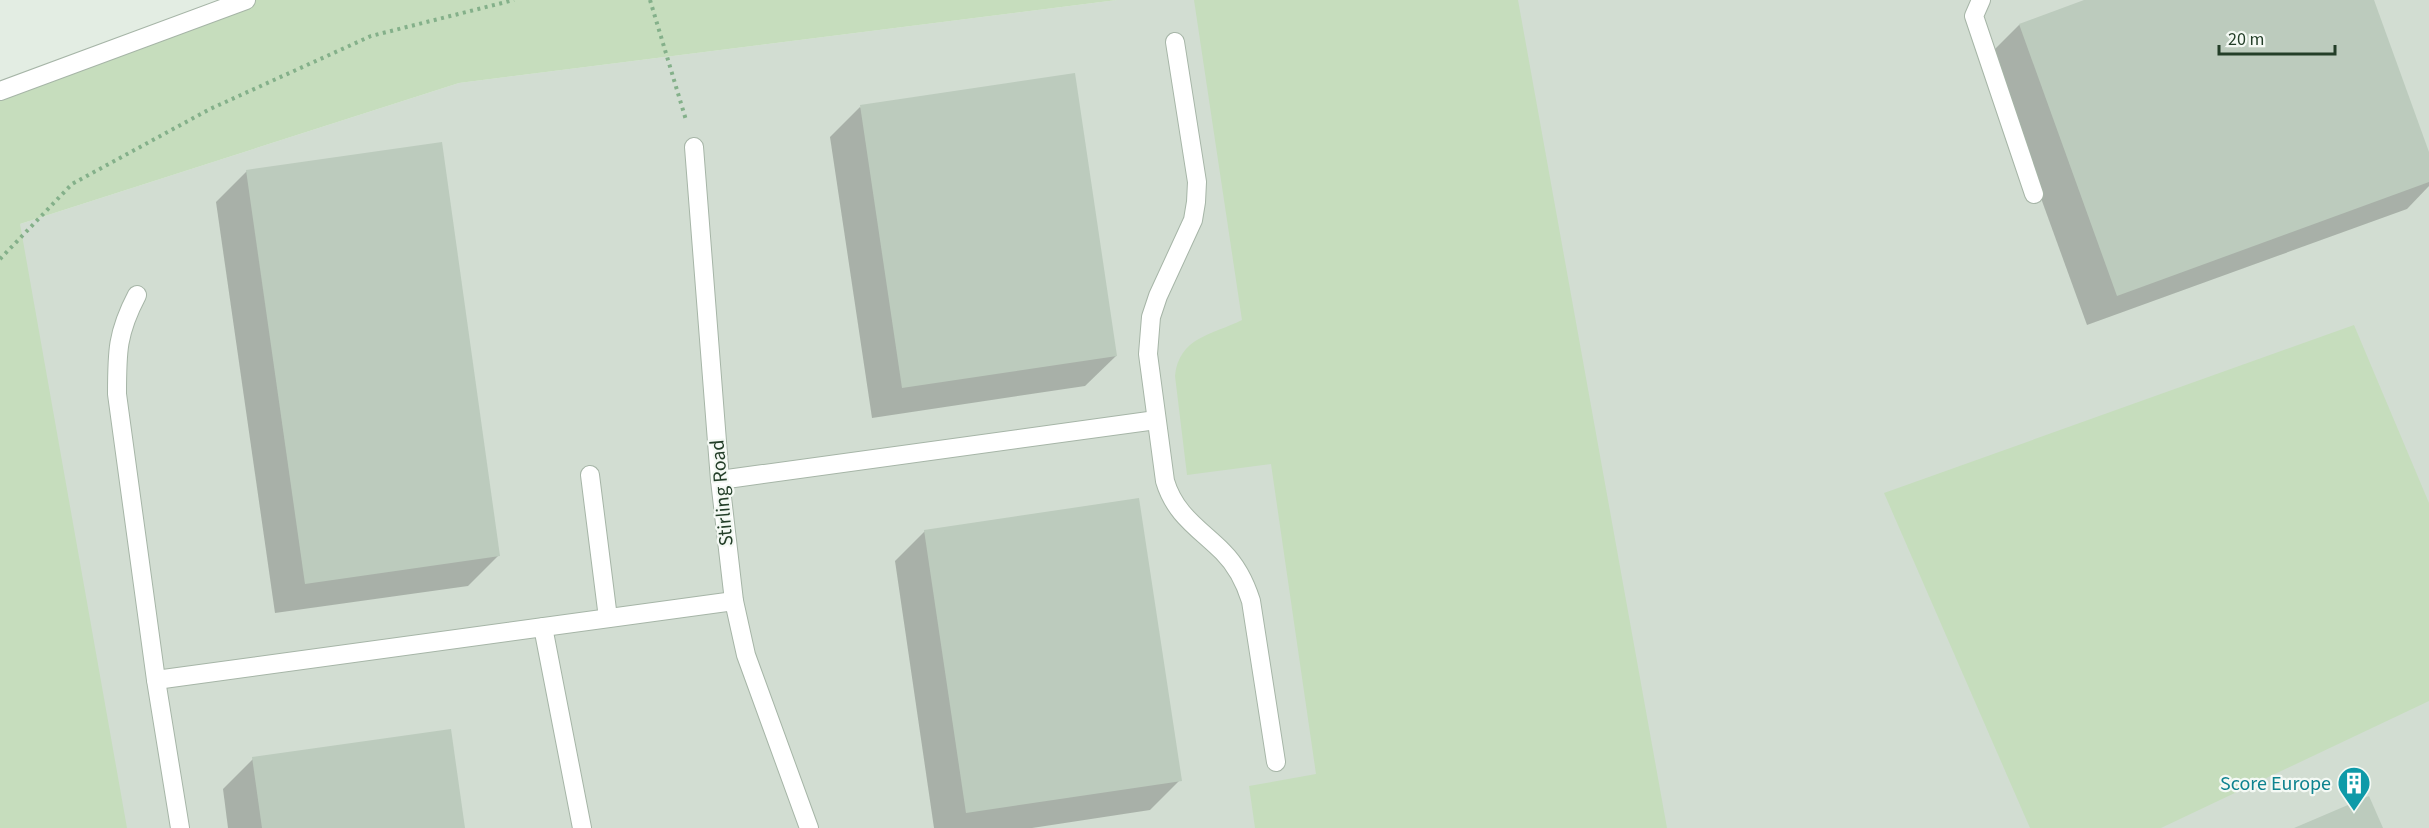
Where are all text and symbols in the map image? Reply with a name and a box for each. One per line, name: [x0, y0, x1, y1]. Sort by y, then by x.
scale bar: [2219, 18, 2334, 56]
text: 20 m: [2228, 27, 2264, 52]
street label: Stirling Road: [703, 438, 741, 547]
building icon: Score Europe: [2336, 765, 2372, 812]
place label: Score Europe: [2220, 770, 2331, 798]

